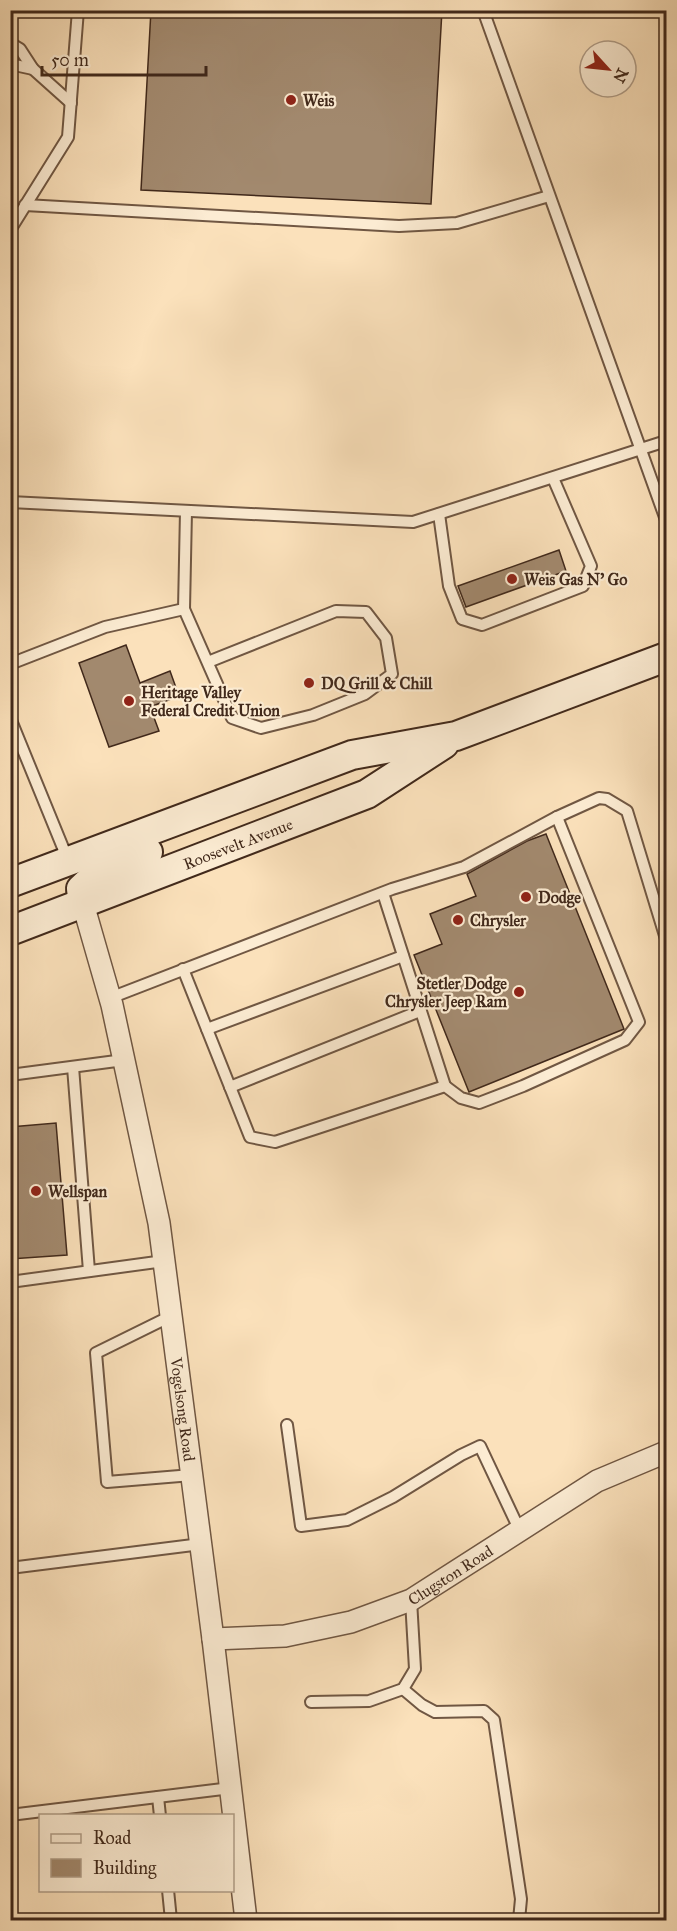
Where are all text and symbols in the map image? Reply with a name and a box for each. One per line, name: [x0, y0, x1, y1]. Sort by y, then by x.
scale bar: [42, 39, 206, 77]
north arrow: [578, 39, 638, 99]
text: 50 m: [51, 49, 89, 71]
text: N: [609, 65, 632, 86]
place label: Weis: [303, 91, 335, 110]
marker: Weis: [284, 93, 298, 107]
place label: Weis Gas N' Go: [524, 570, 628, 589]
marker: Weis Gas N' Go: [505, 572, 519, 586]
place label: DQ Grill & Chill: [321, 674, 433, 694]
marker: DQ Grill & Chill: [302, 676, 316, 690]
place label: Heritage Valley Federal Credit Union: [141, 683, 280, 720]
marker: Heritage Valley Federal Credit Union: [122, 694, 136, 708]
street label: Roosevelt Avenue: [180, 814, 295, 873]
place label: Dodge: [538, 888, 581, 908]
marker: Dodge: [519, 890, 533, 904]
place label: Chrysler: [470, 911, 527, 931]
marker: Chrysler: [451, 913, 465, 927]
place label: Stetler Dodge Chrysler Jeep Ram: [385, 974, 508, 1012]
marker: Stetler Dodge Chrysler Jeep Ram: [512, 985, 526, 999]
place label: Wellspan: [48, 1182, 107, 1202]
marker: Wellspan: [29, 1184, 43, 1198]
street label: Vogelsong Road: [167, 1355, 199, 1462]
street label: Clugston Road: [404, 1541, 496, 1609]
legend: [39, 1814, 234, 1892]
text: Road: [93, 1827, 131, 1849]
text: Building: [93, 1857, 157, 1880]

